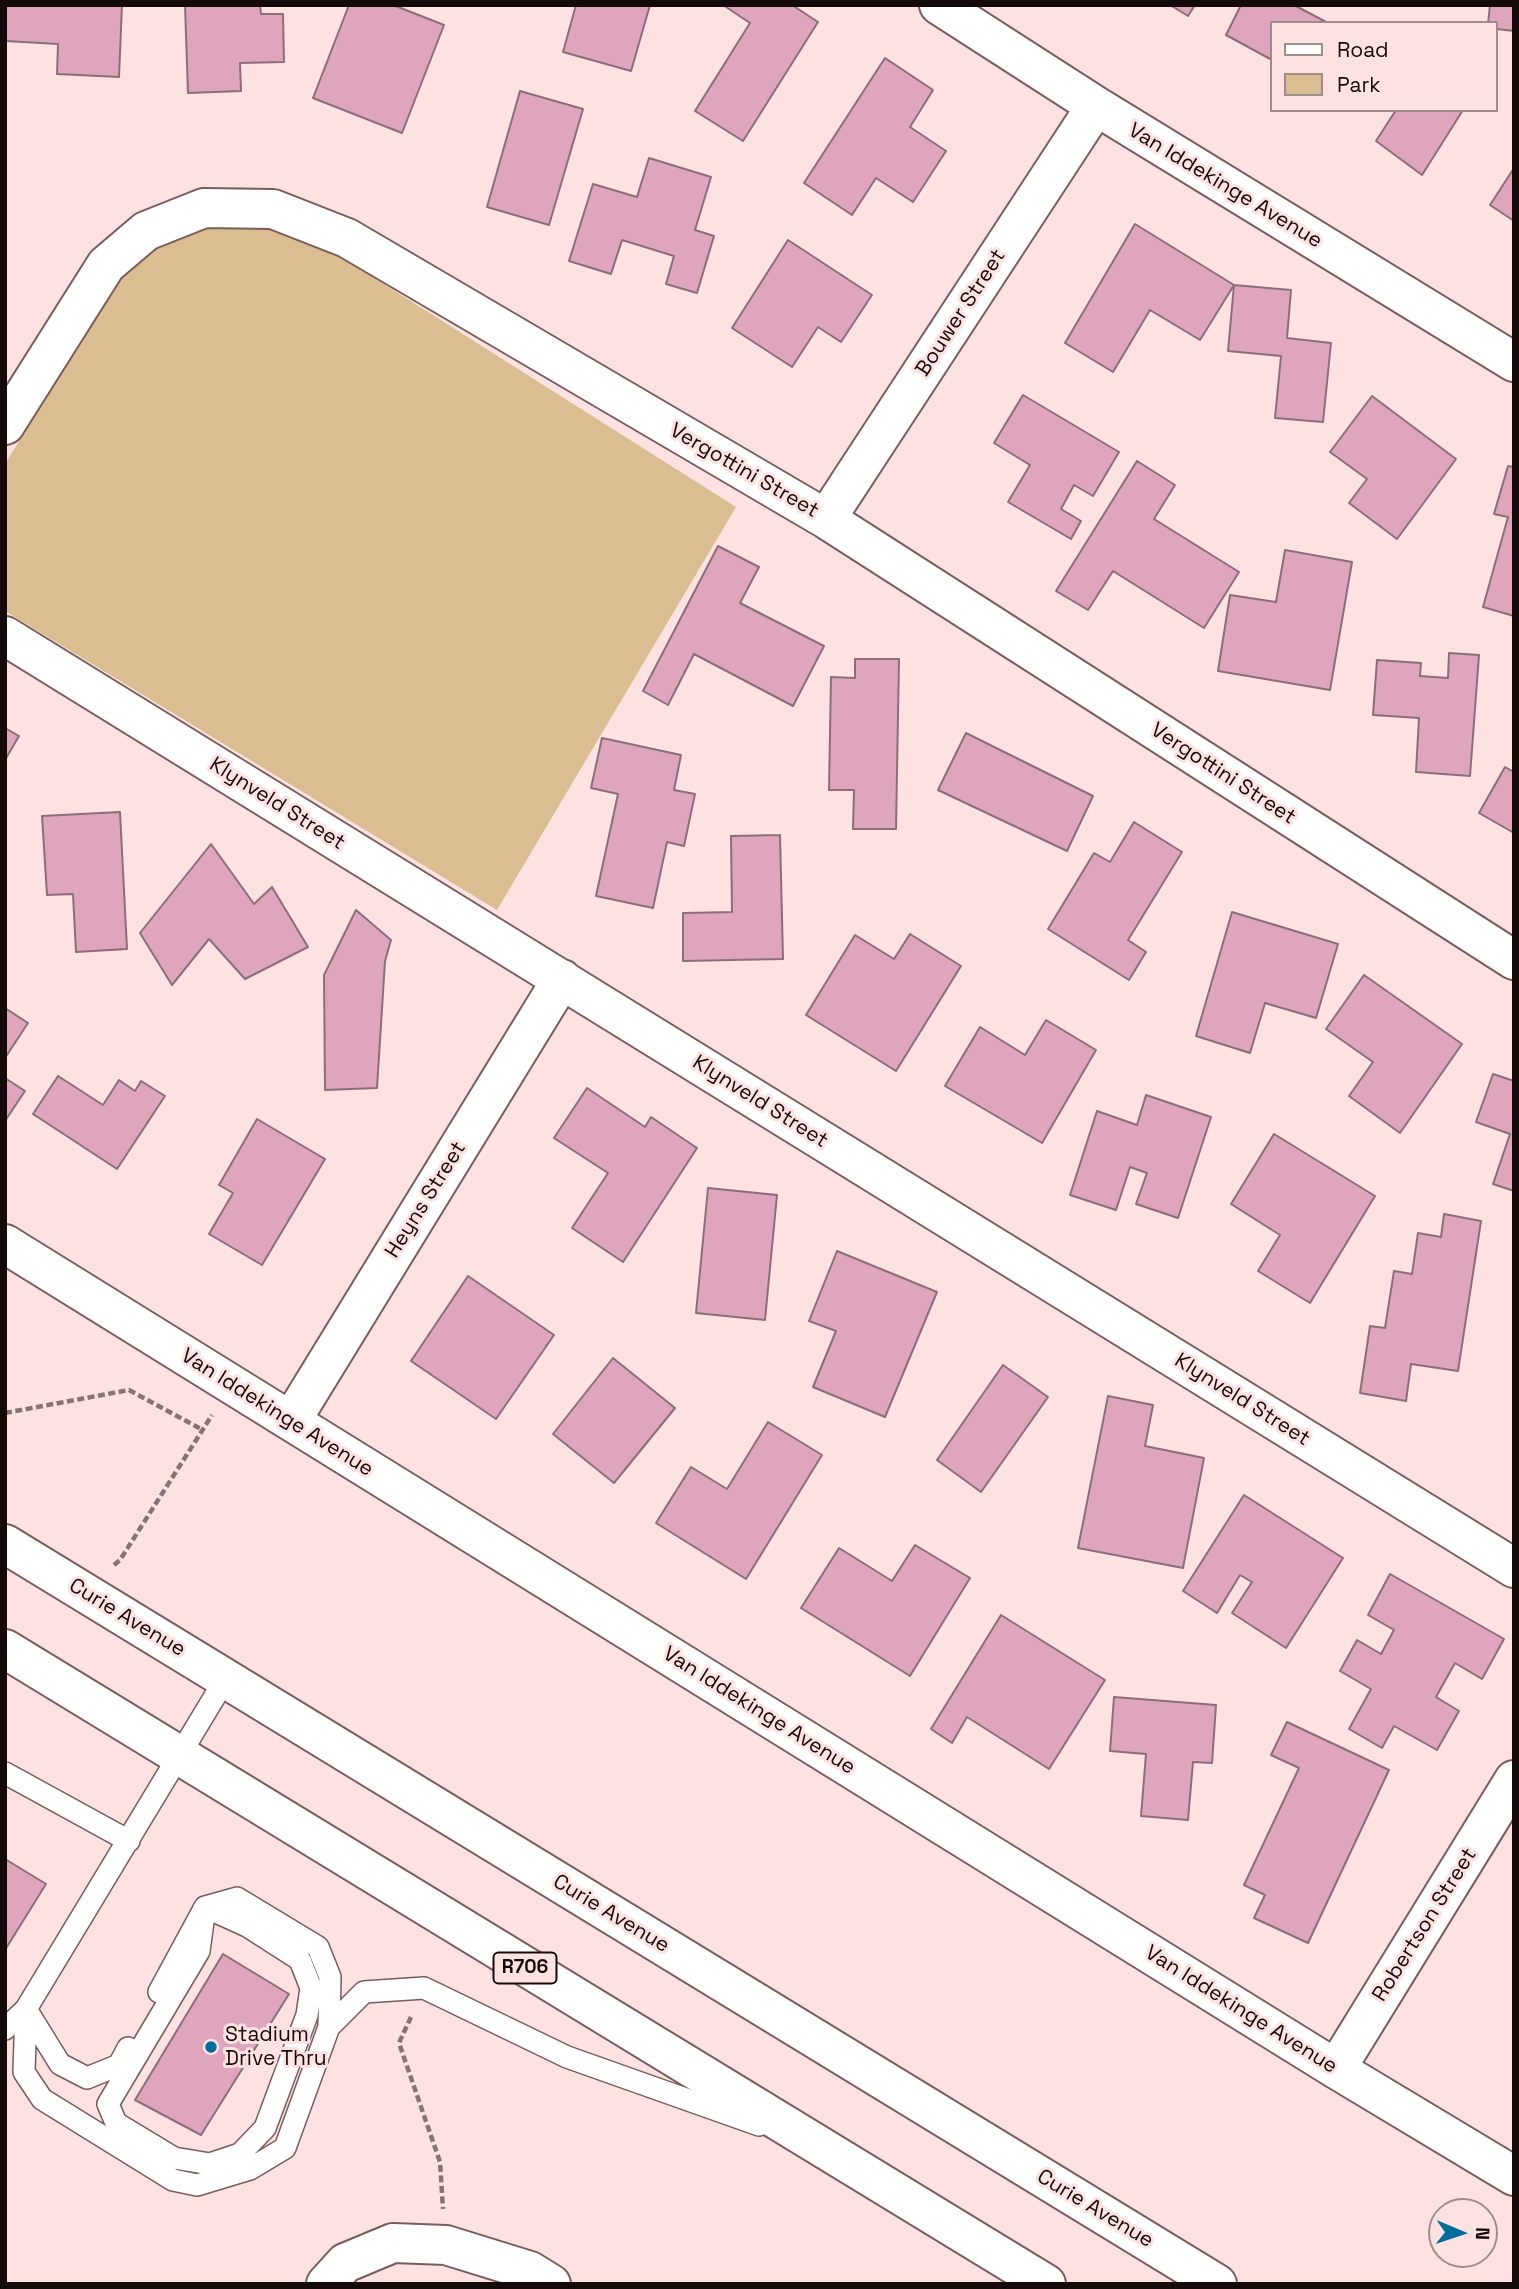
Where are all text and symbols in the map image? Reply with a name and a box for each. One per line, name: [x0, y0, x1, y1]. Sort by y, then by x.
legend: [1270, 21, 1498, 112]
text: Road: [1337, 36, 1389, 63]
text: Park: [1337, 71, 1381, 98]
street label: Van Iddekinge Avenue: [1123, 118, 1327, 254]
street label: Bouwer Street: [911, 245, 1011, 381]
street label: Vergottini Street: [665, 418, 823, 524]
street label: Vergottini Street: [1146, 718, 1300, 830]
street label: Klynveld Street: [205, 752, 349, 856]
street label: Klynveld Street: [688, 1050, 832, 1154]
street label: Heyns Street: [380, 1137, 472, 1263]
street label: Van Iddekinge Avenue: [176, 1343, 378, 1483]
street label: Klynveld Street: [1170, 1348, 1314, 1452]
street label: Curie Avenue: [64, 1573, 190, 1663]
street label: Van Iddekinge Avenue: [658, 1641, 860, 1781]
street label: Robertson Street: [1368, 1844, 1482, 2006]
street label: Curie Avenue: [548, 1869, 674, 1959]
street label: Van Iddekinge Avenue: [1140, 1940, 1342, 2080]
road number: R706: [494, 1952, 556, 1984]
place label: Stadium Drive Thru: [225, 2022, 327, 2072]
marker: Stadium Drive Thru: [203, 2039, 219, 2055]
street label: Curie Avenue: [1032, 2164, 1158, 2254]
north arrow: [1428, 2198, 1498, 2268]
text: N: [1470, 2227, 1495, 2240]

